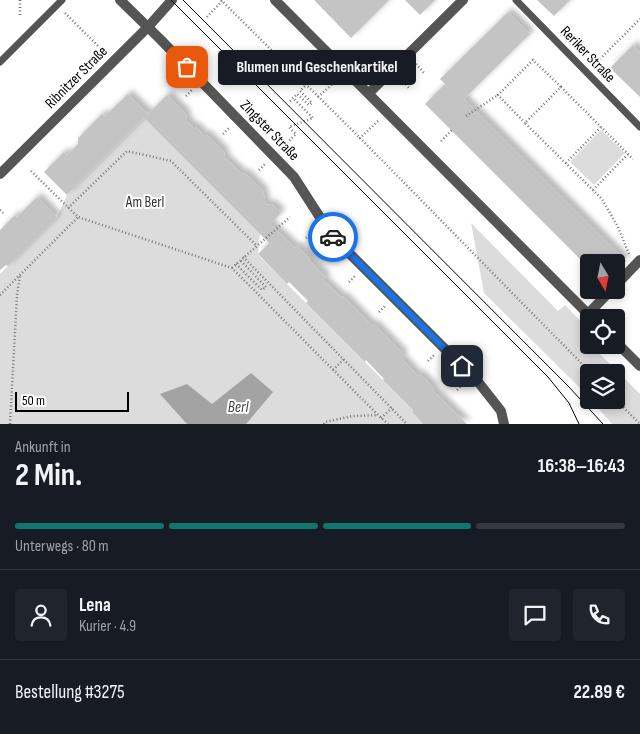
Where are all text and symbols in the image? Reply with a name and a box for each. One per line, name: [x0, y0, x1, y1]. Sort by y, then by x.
street label: Reriker Straße: [556, 22, 619, 87]
street label: Ribnitzer Straße: [41, 42, 112, 113]
pin: [166, 46, 208, 88]
callout: Blumen und Geschenkartikel: [217, 50, 414, 84]
icon: bag: [173, 53, 201, 81]
text: Blumen und Geschenkartikel: [236, 58, 398, 77]
street label: Zingster Straße: [236, 96, 303, 165]
park label: Am Berl: [125, 193, 164, 212]
courier: [308, 212, 358, 262]
icon: car: [319, 223, 347, 251]
north arrow: [580, 254, 625, 299]
map controls: [580, 254, 625, 409]
button: locate: [580, 309, 625, 354]
pin: [441, 345, 483, 387]
icon: home: [448, 352, 476, 380]
button: layers: [580, 364, 625, 409]
scale bar: [15, 389, 129, 412]
text: 50 m: [22, 392, 45, 409]
water label: Berl: [228, 398, 249, 417]
text: Ankunft in: [15, 438, 71, 457]
text: 16:38–16:43: [538, 455, 625, 478]
text: 2 Min.: [15, 456, 82, 495]
text: Unterwegs · 80 m: [15, 537, 109, 556]
button: person: [15, 589, 67, 641]
button: chat: [509, 589, 561, 641]
button: phone: [573, 589, 625, 641]
text: Lena: [79, 594, 111, 617]
text: Kurier · 4.9: [79, 617, 136, 636]
text: Bestellung #3275: [15, 681, 125, 704]
text: 22.89 €: [573, 681, 625, 704]

